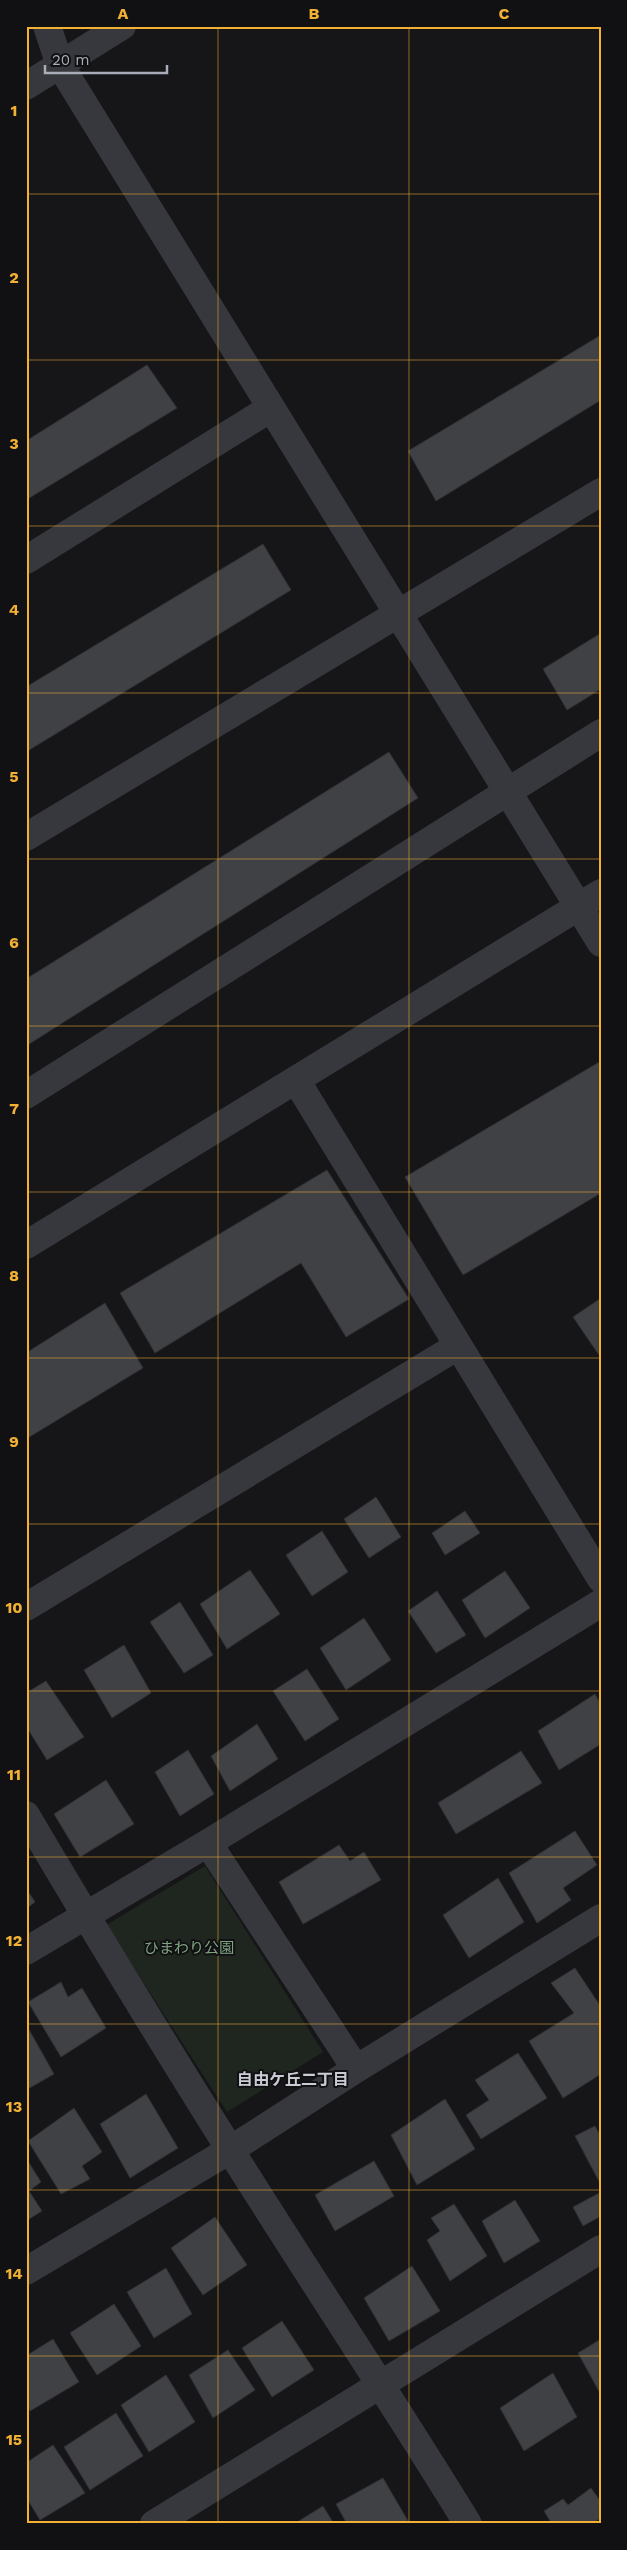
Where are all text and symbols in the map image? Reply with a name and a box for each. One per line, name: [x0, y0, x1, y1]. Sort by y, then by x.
text: A: [118, 4, 129, 23]
text: B: [309, 4, 320, 23]
text: C: [499, 4, 510, 23]
scale bar: [45, 42, 168, 74]
text: 20 m: [52, 51, 90, 69]
text: 1: [11, 101, 17, 120]
text: 2: [9, 268, 19, 287]
text: 3: [9, 434, 19, 453]
text: 4: [9, 600, 19, 619]
text: 5: [9, 767, 19, 786]
text: 6: [9, 933, 19, 952]
text: 7: [9, 1099, 19, 1118]
text: 8: [9, 1266, 19, 1285]
text: 9: [9, 1432, 19, 1451]
text: 10: [5, 1598, 23, 1617]
text: 11: [7, 1765, 21, 1784]
text: 12: [6, 1931, 22, 1950]
park label: ひまわり公園: [144, 1939, 234, 1957]
district label: 自由ケ丘二丁目: [237, 2070, 349, 2089]
text: 13: [6, 2097, 22, 2116]
text: 14: [5, 2264, 23, 2283]
text: 15: [6, 2430, 22, 2449]

